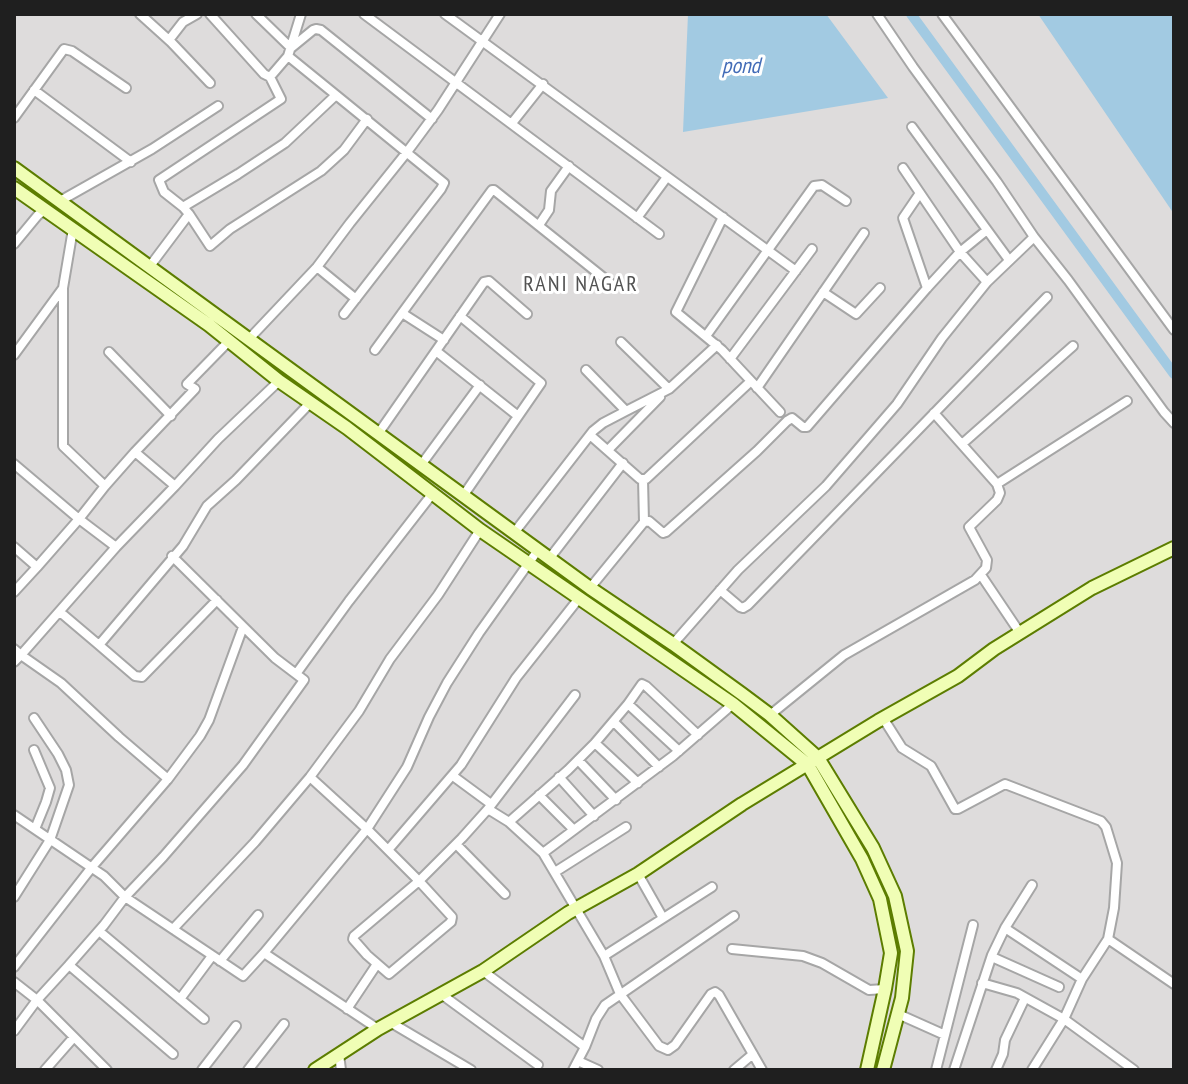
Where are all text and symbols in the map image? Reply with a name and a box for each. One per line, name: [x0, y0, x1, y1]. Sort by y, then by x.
water label: pond: [722, 54, 760, 80]
district label: RANI NAGAR: [523, 272, 639, 298]

